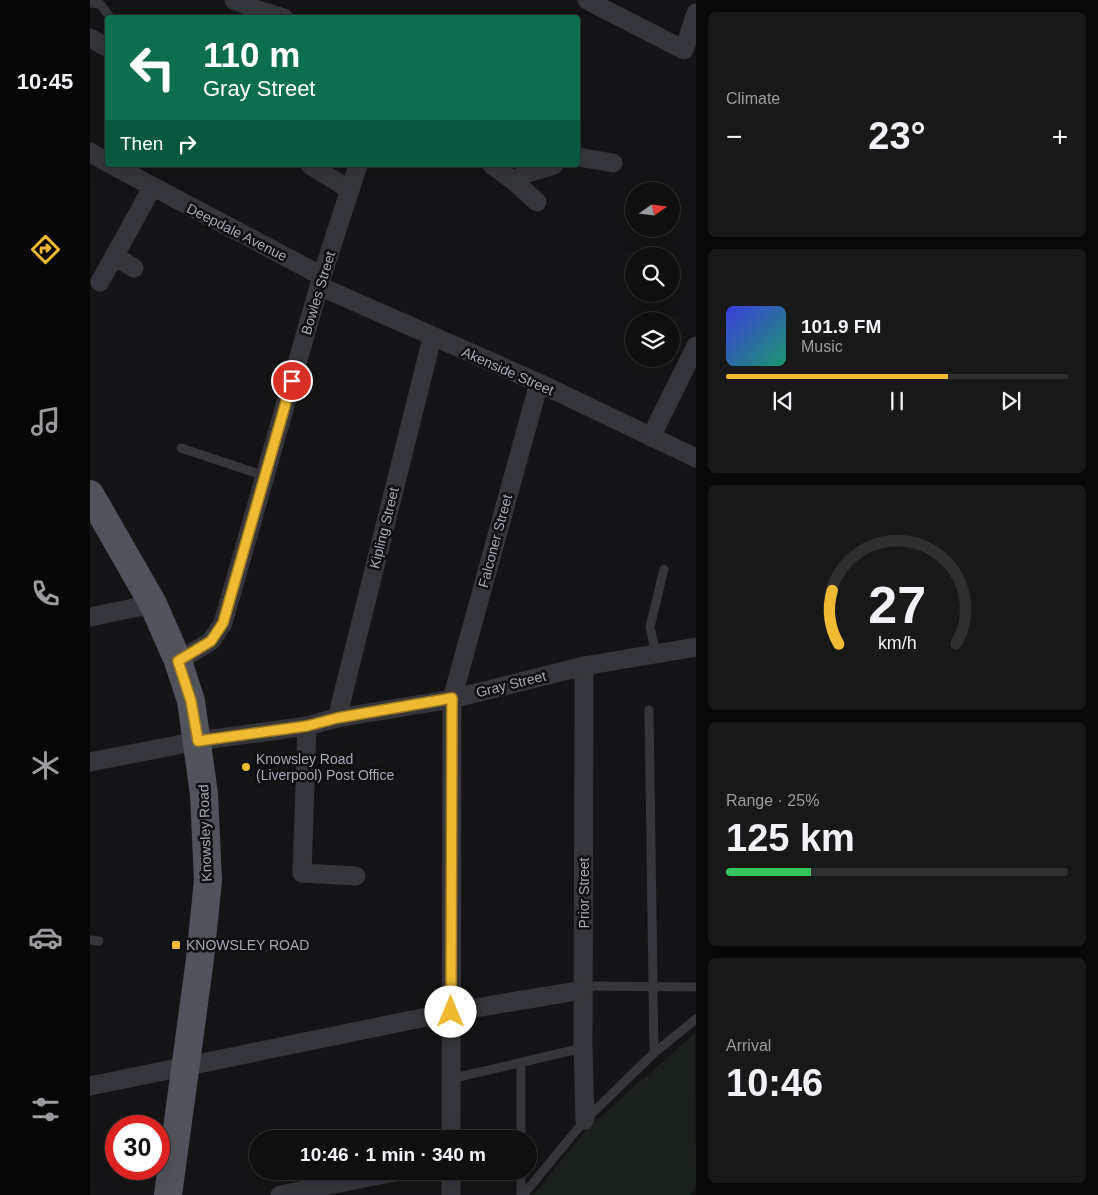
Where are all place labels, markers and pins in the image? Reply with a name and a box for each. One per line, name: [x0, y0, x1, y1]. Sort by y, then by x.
pin: [271, 360, 313, 402]
place label: Knowsley Road (Liverpool) Post Office: [256, 751, 394, 783]
marker: Knowsley Road (Liverpool) Post Office: [240, 761, 252, 773]
place label: KNOWSLEY ROAD: [186, 937, 309, 953]
marker: KNOWSLEY ROAD: [170, 939, 182, 951]

